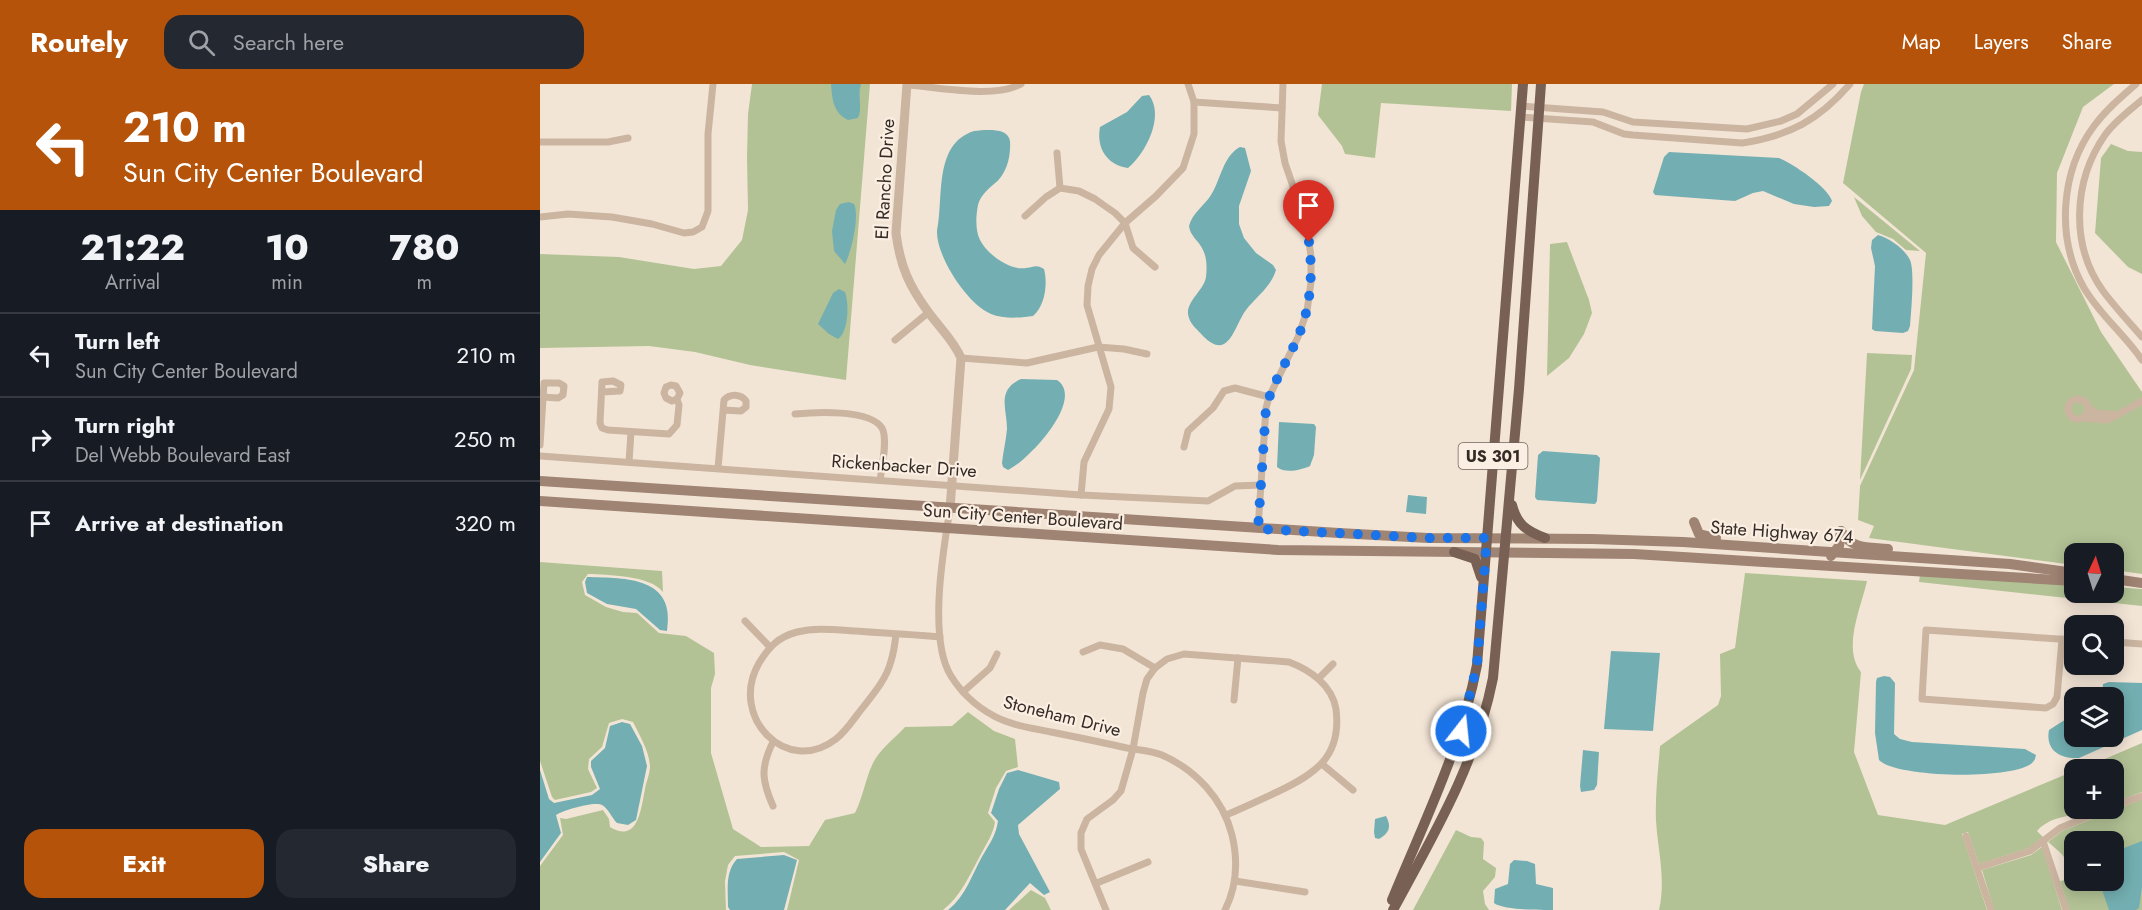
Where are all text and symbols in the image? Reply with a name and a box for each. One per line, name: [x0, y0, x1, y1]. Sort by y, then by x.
search box: [164, 15, 584, 69]
text: Routely: [30, 22, 128, 63]
icon: search: [185, 26, 218, 59]
text: Search here: [233, 26, 344, 58]
text: Map: [1902, 27, 1941, 57]
text: Layers: [1974, 27, 2029, 57]
text: Share: [2062, 27, 2112, 57]
text: 210 m: [123, 97, 247, 158]
icon: left: [24, 108, 102, 186]
street label: El Rancho Drive: [869, 118, 901, 240]
text: Sun City Center Boulevard: [123, 153, 424, 192]
pin: [1283, 180, 1334, 242]
icon: arrive: [1292, 189, 1325, 222]
text: 21:22: [80, 221, 185, 273]
text: 10: [265, 221, 309, 273]
text: 780: [389, 221, 460, 273]
text: Arrival: [105, 268, 160, 297]
text: min: [271, 268, 303, 297]
text: m: [417, 268, 432, 297]
text: Turn left: [75, 325, 160, 357]
icon: left: [24, 339, 57, 372]
text: 210 m: [457, 339, 516, 371]
text: Sun City Center Boulevard: [75, 357, 298, 386]
text: Turn right: [75, 409, 175, 441]
icon: right: [24, 423, 57, 456]
text: 250 m: [454, 423, 516, 455]
text: Del Webb Boulevard East: [75, 441, 290, 470]
road number: US 301: [1458, 443, 1528, 469]
street label: Rickenbacker Drive: [830, 448, 978, 484]
street label: Sun City Center Boulevard: [922, 497, 1124, 537]
icon: arrive: [24, 507, 57, 540]
text: Arrive at destination: [75, 507, 284, 539]
text: 320 m: [455, 507, 516, 539]
street label: State Highway 674: [1710, 514, 1854, 550]
north arrow: [2064, 543, 2124, 603]
map controls: [2064, 543, 2124, 891]
button: search: [2064, 615, 2124, 675]
button: layers: [2064, 687, 2124, 747]
street label: Stoneham Drive: [1000, 689, 1124, 743]
position arrow: [1429, 699, 1493, 763]
button: +: [2064, 759, 2124, 819]
button: Exit: [24, 829, 264, 898]
button: Share: [276, 829, 516, 898]
button: −: [2064, 831, 2124, 891]

